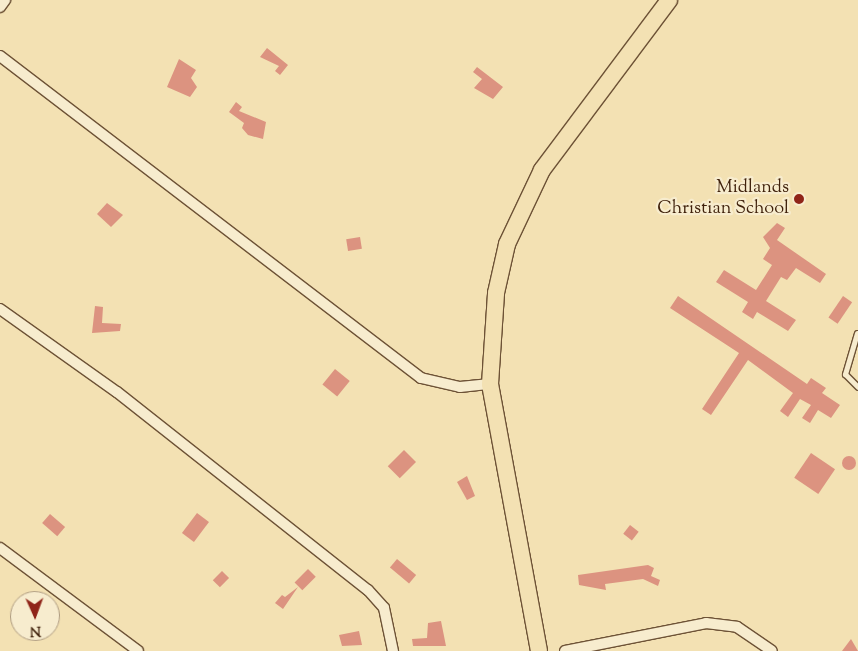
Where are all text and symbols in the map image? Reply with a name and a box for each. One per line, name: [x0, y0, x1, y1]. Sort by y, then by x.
place label: Midlands Christian School: [657, 178, 789, 220]
marker: Midlands Christian School: [793, 193, 805, 205]
north arrow: [10, 591, 60, 641]
text: N: [30, 620, 41, 640]

